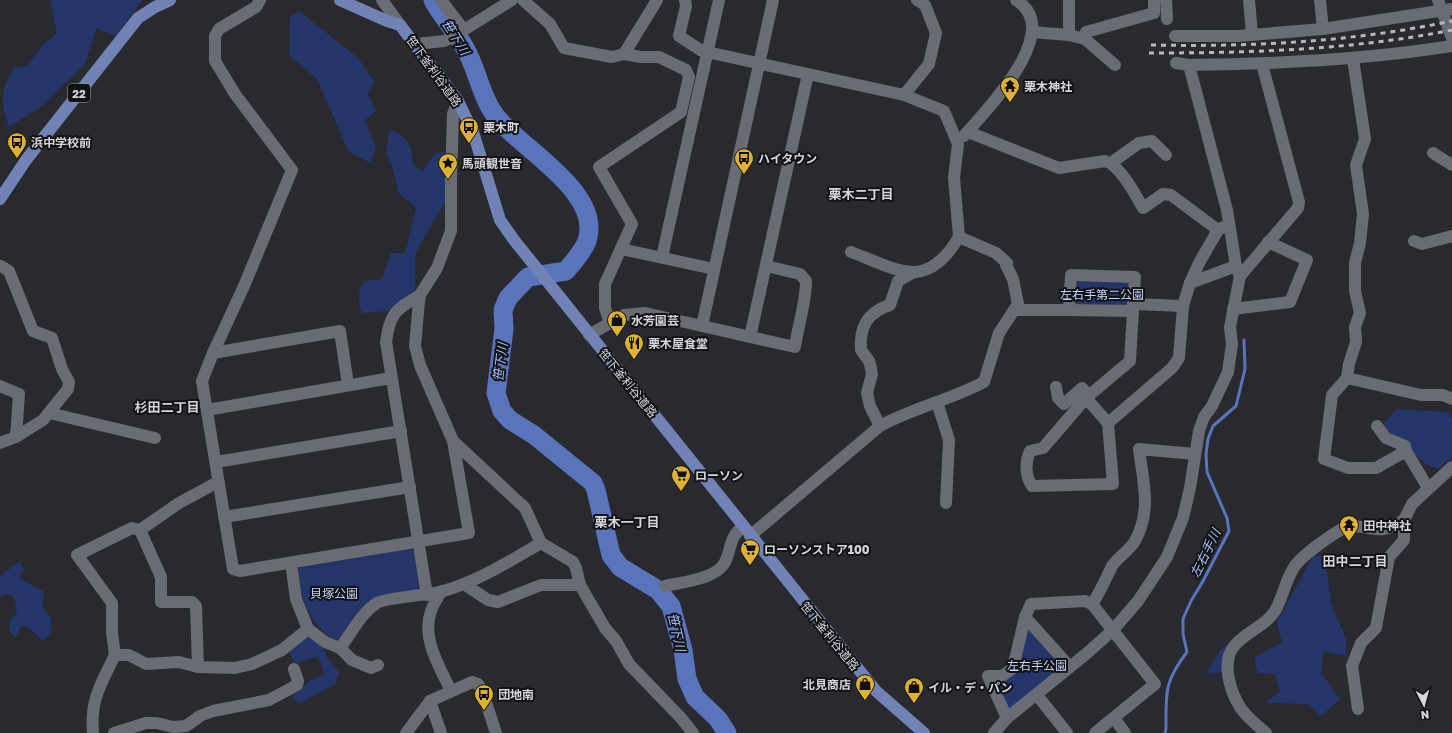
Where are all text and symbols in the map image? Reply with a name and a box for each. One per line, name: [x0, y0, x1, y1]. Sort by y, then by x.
water label: 笹下川: [439, 16, 474, 59]
street label: 笹下釜利谷道路: [403, 33, 465, 109]
temple icon: 栗木神社: [999, 75, 1021, 103]
place label: 栗木神社: [1024, 79, 1072, 94]
road number: 22: [68, 84, 90, 102]
bus stop icon: 栗木町: [458, 116, 480, 144]
place label: 栗木町: [483, 120, 519, 135]
bus stop icon: 浜中学校前: [6, 131, 28, 159]
place label: 浜中学校前: [31, 135, 91, 150]
bus stop icon: ハイタウン: [733, 147, 755, 175]
place label: ハイタウン: [758, 151, 817, 166]
place icon: 馬頭観世音: [437, 152, 459, 180]
place label: 馬頭観世音: [462, 156, 522, 171]
district label: 栗木二丁目: [828, 186, 894, 202]
park label: 左右手第二公園: [1060, 287, 1144, 302]
shop icon: 水芳園芸: [606, 309, 628, 337]
place label: 水芳園芸: [631, 313, 679, 328]
restaurant icon: 栗木屋食堂: [623, 332, 645, 360]
place label: 栗木屋食堂: [648, 336, 708, 351]
water label: 笹下川: [490, 340, 511, 382]
street label: 笹下釜利谷道路: [596, 346, 660, 420]
district label: 杉田二丁目: [134, 399, 200, 415]
supermarket icon: ローソン: [670, 464, 692, 492]
place label: ローソン: [695, 468, 743, 483]
district label: 栗木一丁目: [594, 514, 660, 530]
temple icon: 田中神社: [1338, 514, 1360, 542]
place label: 田中神社: [1363, 518, 1411, 533]
water label: 左右手川: [1186, 524, 1224, 580]
supermarket icon: ローソンストア100: [739, 538, 761, 566]
place label: ローソンストア100: [764, 542, 870, 557]
district label: 田中二丁目: [1322, 553, 1388, 569]
park label: 貝塚公園: [310, 586, 358, 601]
street label: 笹下釜利谷道路: [798, 599, 862, 673]
water label: 笹下川: [665, 611, 690, 655]
park label: 左右手公園: [1007, 658, 1067, 673]
shop icon: 北見商店: [854, 673, 876, 701]
shop icon: イル・デ・パン: [903, 676, 925, 704]
place label: 北見商店: [803, 677, 851, 692]
place label: イル・デ・パン: [928, 680, 1013, 695]
bus stop icon: 団地南: [473, 683, 495, 711]
north arrow: [1404, 685, 1444, 725]
place label: 団地南: [498, 687, 534, 702]
text: N: [1420, 709, 1430, 722]

